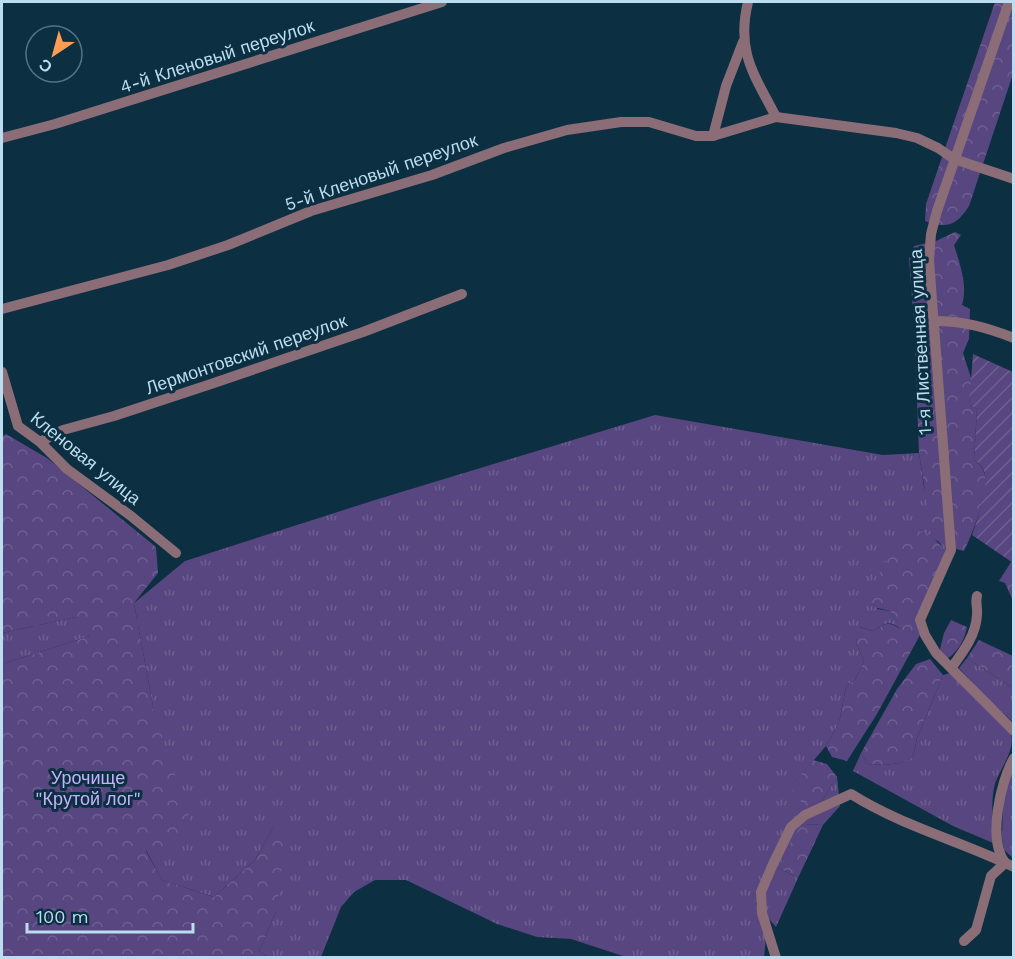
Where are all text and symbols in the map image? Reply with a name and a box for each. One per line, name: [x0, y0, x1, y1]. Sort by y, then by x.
street label: 4-й Кленовый переулок: [117, 15, 317, 97]
north arrow: [24, 24, 84, 84]
text: С: [35, 54, 56, 77]
street label: 5-й Кленовый переулок: [282, 129, 480, 215]
street label: 1-я Лиственная улица: [905, 248, 935, 435]
street label: Лермонтовский переулок: [143, 310, 350, 398]
street label: Кленовая улица: [27, 407, 146, 509]
park label: Урочище "Крутой лог": [35, 767, 141, 809]
scale bar: [27, 896, 194, 934]
text: 100 m: [36, 906, 89, 927]

